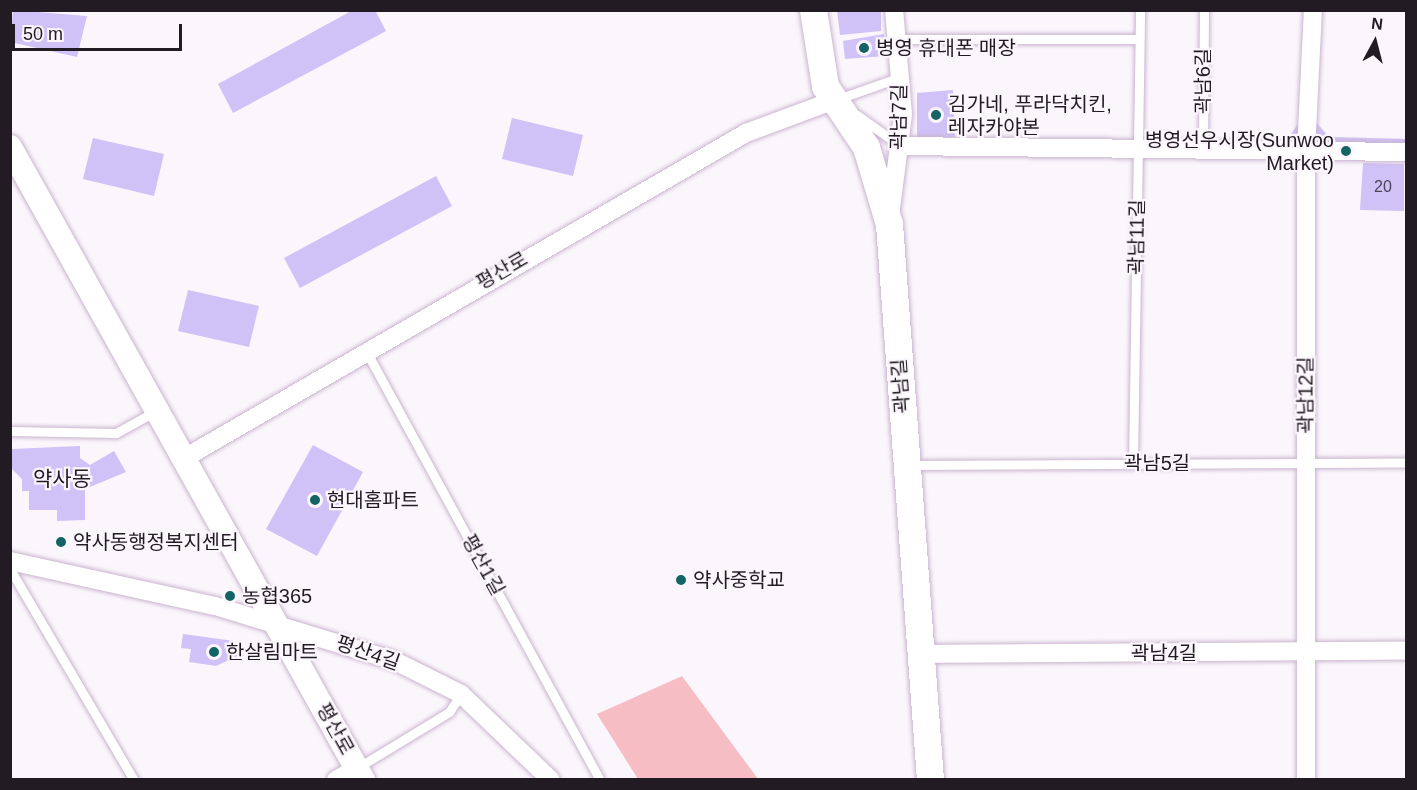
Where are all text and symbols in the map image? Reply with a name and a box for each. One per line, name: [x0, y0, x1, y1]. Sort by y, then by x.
scale bar: [15, 12, 184, 50]
north arrow: [1345, 12, 1405, 72]
text: N: [1370, 14, 1384, 33]
text: 50 m: [23, 24, 63, 44]
place label: 병영 휴대폰 매장: [876, 36, 1016, 60]
marker: 병영 휴대폰 매장: [857, 41, 871, 55]
street label: 곽남6길: [1191, 48, 1215, 114]
street label: 곽남7길: [886, 84, 912, 150]
place label: 김가네, 푸라닥치킨, 레자카야본: [948, 92, 1112, 139]
marker: 김가네, 푸라닥치킨, 레자카야본: [929, 108, 943, 122]
place label: 병영선우시장(Sunwoo Market): [1145, 128, 1334, 175]
marker: 병영선우시장(Sunwoo Market): [1339, 144, 1353, 158]
house number: 20: [1374, 177, 1392, 197]
street label: 곽남11길: [1124, 199, 1150, 275]
street label: 평산로: [472, 247, 532, 295]
street label: 곽남12길: [1294, 356, 1318, 434]
street label: 곽남길: [887, 358, 915, 414]
street label: 곽남5길: [1124, 451, 1190, 475]
district label: 약사동: [33, 466, 91, 492]
place label: 현대홈파트: [327, 488, 419, 512]
marker: 현대홈파트: [308, 493, 322, 507]
place label: 약사동행정복지센터: [73, 530, 239, 554]
street label: 평산1길: [456, 530, 510, 600]
marker: 약사동행정복지센터: [54, 535, 68, 549]
place label: 약사중학교: [693, 568, 785, 592]
marker: 약사중학교: [674, 573, 688, 587]
place label: 농협365: [242, 584, 312, 608]
marker: 농협365: [223, 589, 237, 603]
street label: 평산4길: [333, 631, 403, 675]
place label: 한살림마트: [226, 640, 318, 664]
street label: 곽남4길: [1131, 641, 1197, 665]
marker: 한살림마트: [207, 645, 221, 659]
street label: 평산로: [311, 699, 359, 759]

